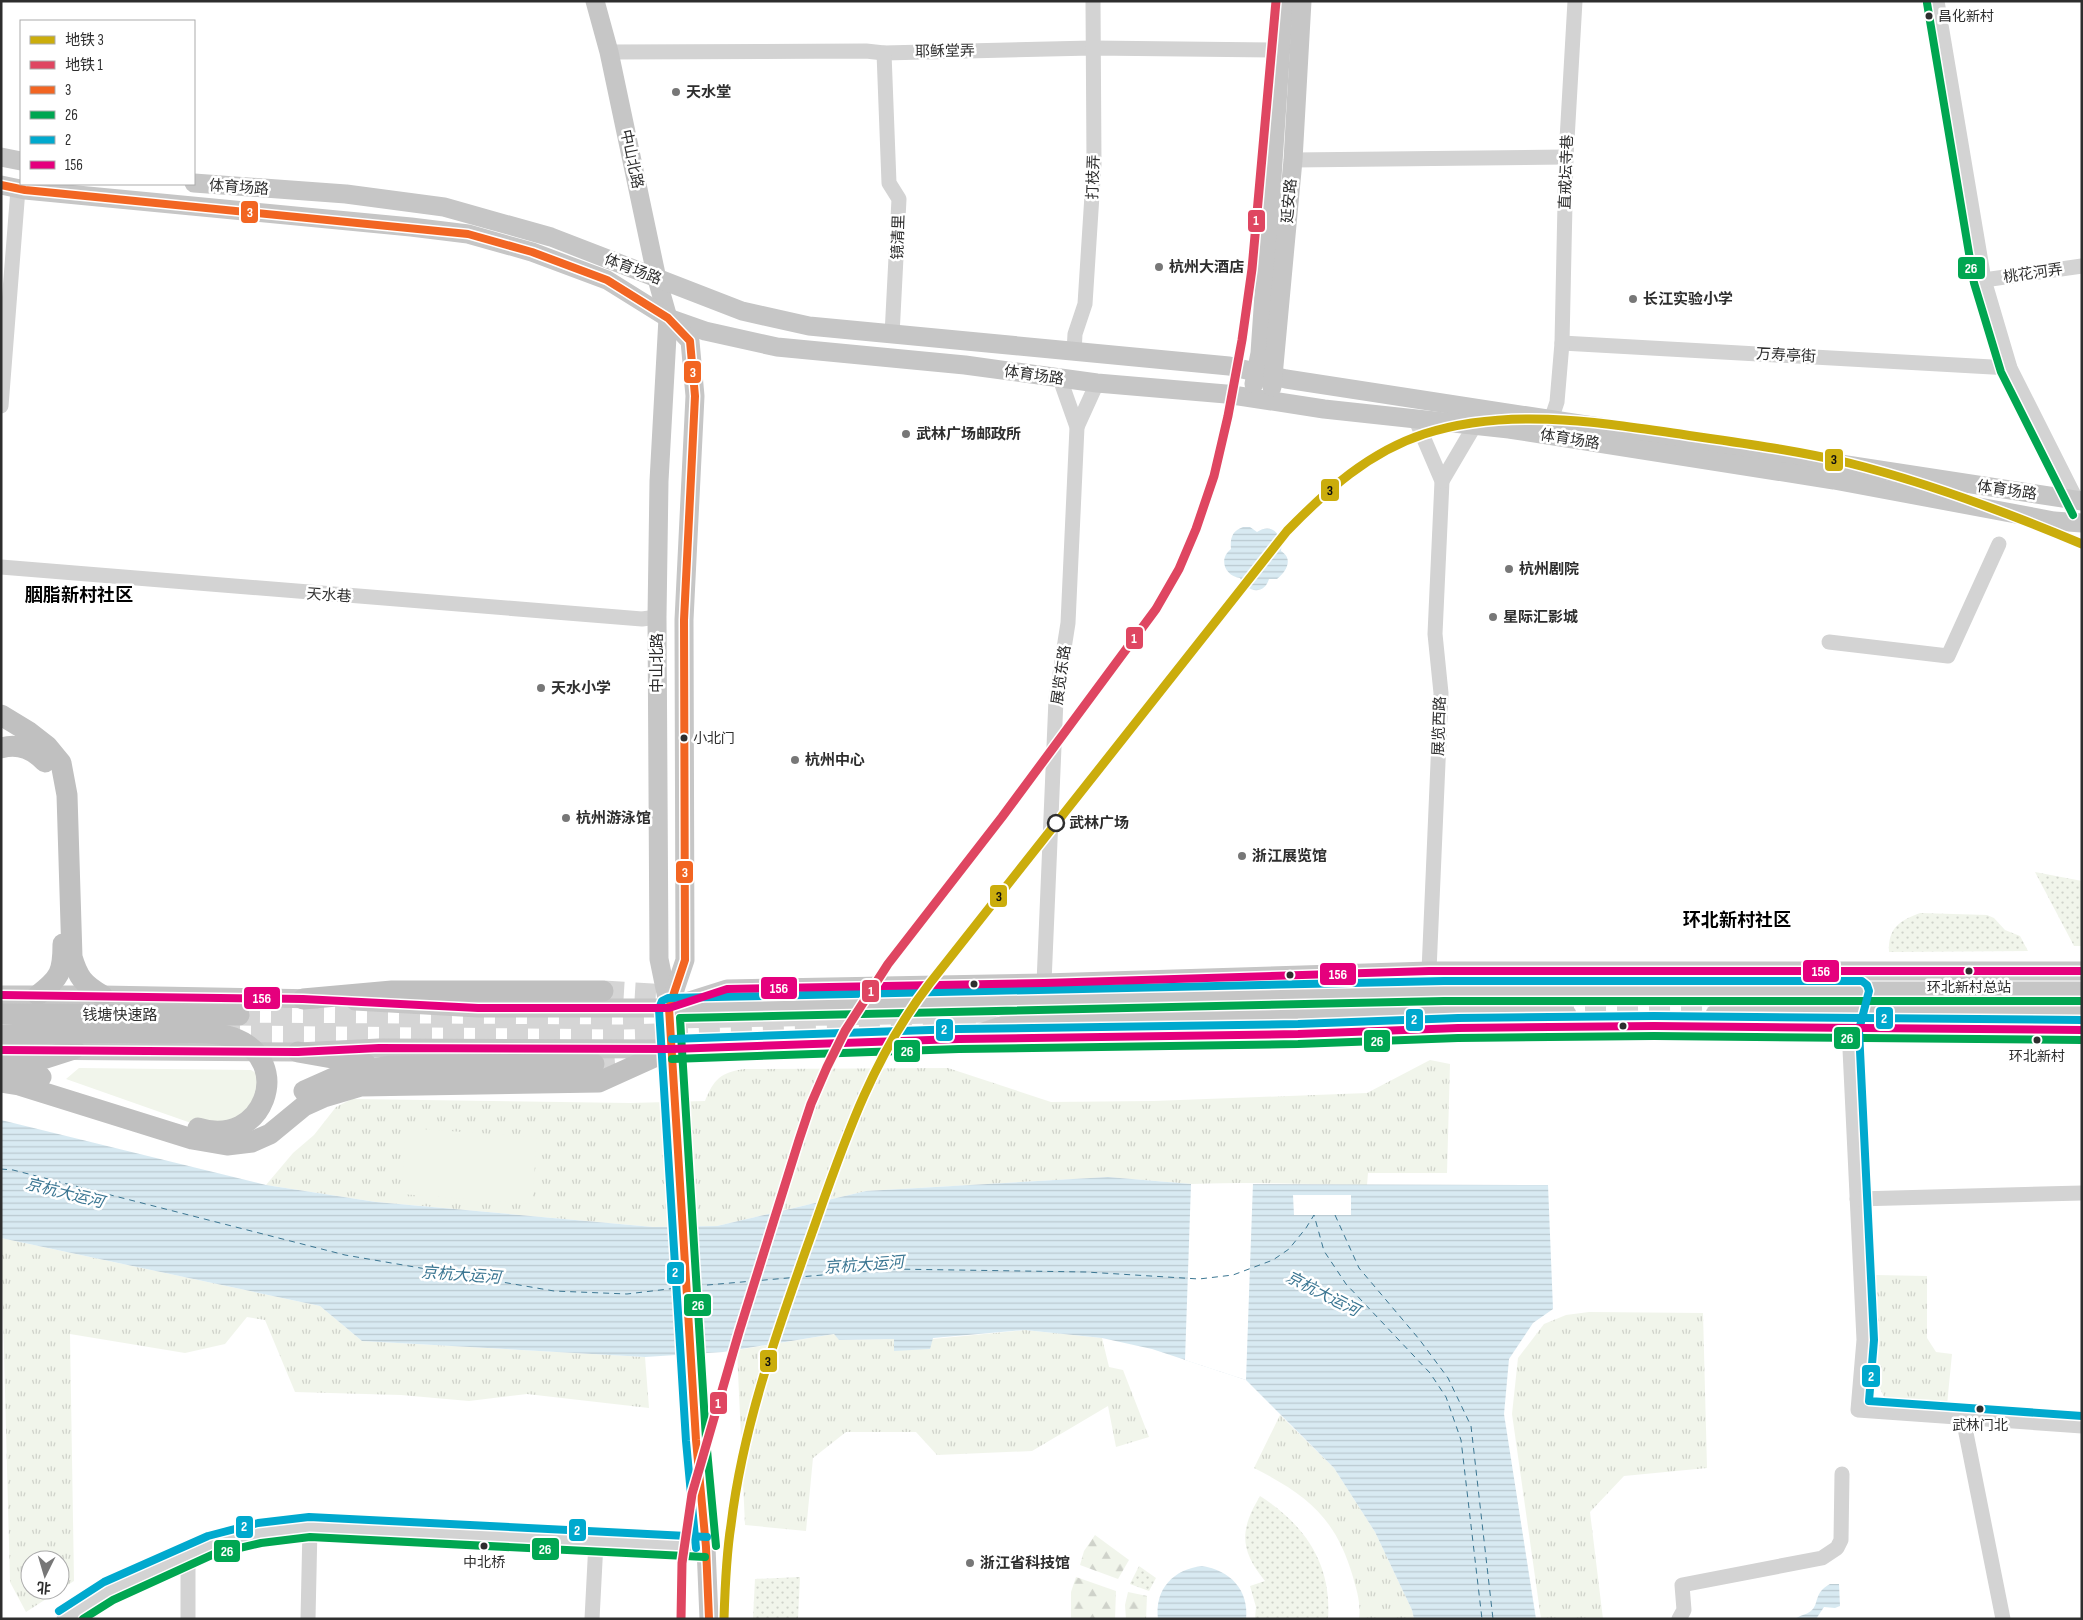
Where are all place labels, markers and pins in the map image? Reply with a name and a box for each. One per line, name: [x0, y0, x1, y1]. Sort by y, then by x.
place label: 昌化新村: [1938, 8, 1994, 25]
marker: 昌化新村: [1924, 11, 1934, 21]
place label: 天水堂: [686, 83, 731, 102]
marker: 天水堂: [670, 86, 682, 98]
place label: 杭州大酒店: [1169, 258, 1244, 277]
marker: 杭州大酒店: [1153, 261, 1165, 273]
place label: 长江实验小学: [1643, 290, 1733, 309]
marker: 长江实验小学: [1627, 293, 1639, 305]
place label: 武林广场邮政所: [916, 425, 1021, 444]
marker: 武林广场邮政所: [900, 428, 912, 440]
place label: 杭州剧院: [1519, 560, 1579, 579]
marker: 杭州剧院: [1503, 563, 1515, 575]
place label: 星际汇影城: [1503, 608, 1578, 627]
marker: 星际汇影城: [1487, 611, 1499, 623]
place label: 天水小学: [551, 679, 611, 698]
marker: 天水小学: [535, 682, 547, 694]
place label: 小北门: [693, 730, 735, 747]
marker: 小北门: [679, 733, 689, 743]
place label: 杭州中心: [805, 751, 865, 770]
marker: 杭州中心: [789, 754, 801, 766]
place label: 杭州游泳馆: [576, 809, 651, 828]
marker: 杭州游泳馆: [560, 812, 572, 824]
marker: 武林广场: [1047, 814, 1065, 832]
place label: 武林广场: [1069, 814, 1129, 833]
place label: 浙江展览馆: [1252, 847, 1327, 866]
marker: 浙江展览馆: [1236, 850, 1248, 862]
marker: 环北新村总站: [1964, 966, 1974, 976]
unlabelled marker: [1285, 970, 1295, 980]
unlabelled marker: [969, 979, 979, 989]
place label: 环北新村总站: [1927, 979, 2011, 996]
unlabelled marker: [1618, 1021, 1628, 1031]
marker: 环北新村: [2032, 1035, 2042, 1045]
place label: 环北新村: [2009, 1048, 2065, 1065]
marker: 武林门北: [1975, 1404, 1985, 1414]
place label: 武林门北: [1952, 1417, 2008, 1434]
marker: 中北桥: [479, 1541, 489, 1551]
place label: 中北桥: [463, 1554, 505, 1571]
place label: 浙江省科技馆: [980, 1554, 1070, 1573]
marker: 浙江省科技馆: [964, 1557, 976, 1569]

